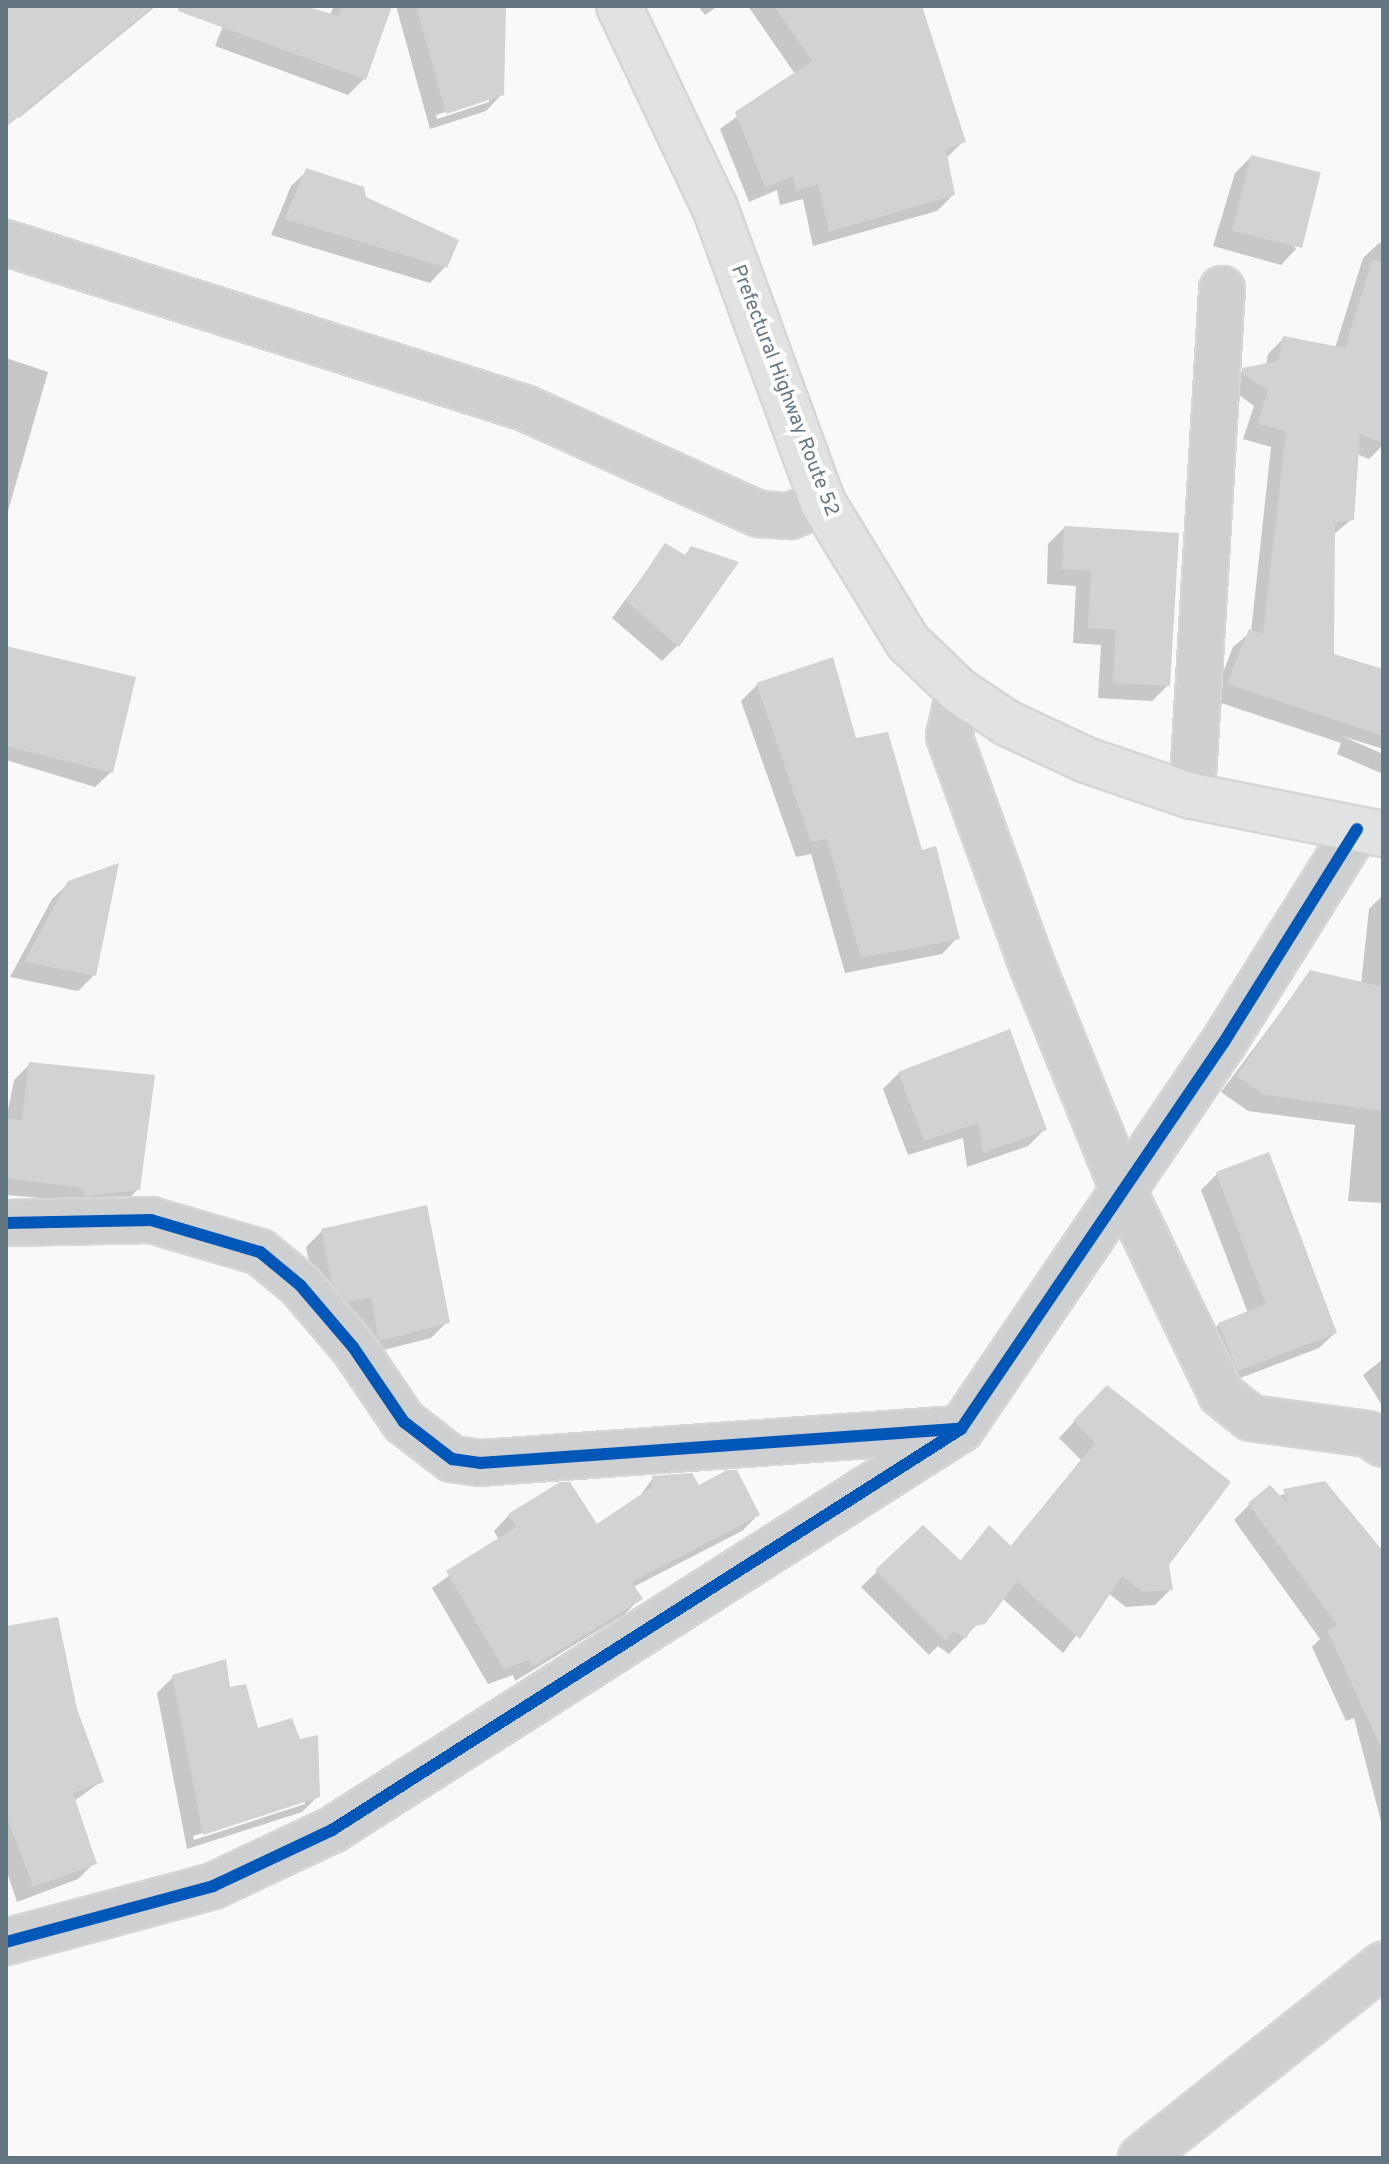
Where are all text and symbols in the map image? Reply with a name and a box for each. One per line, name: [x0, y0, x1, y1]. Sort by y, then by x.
street label: Prefectural Highway Route 52: [725, 262, 843, 520]

